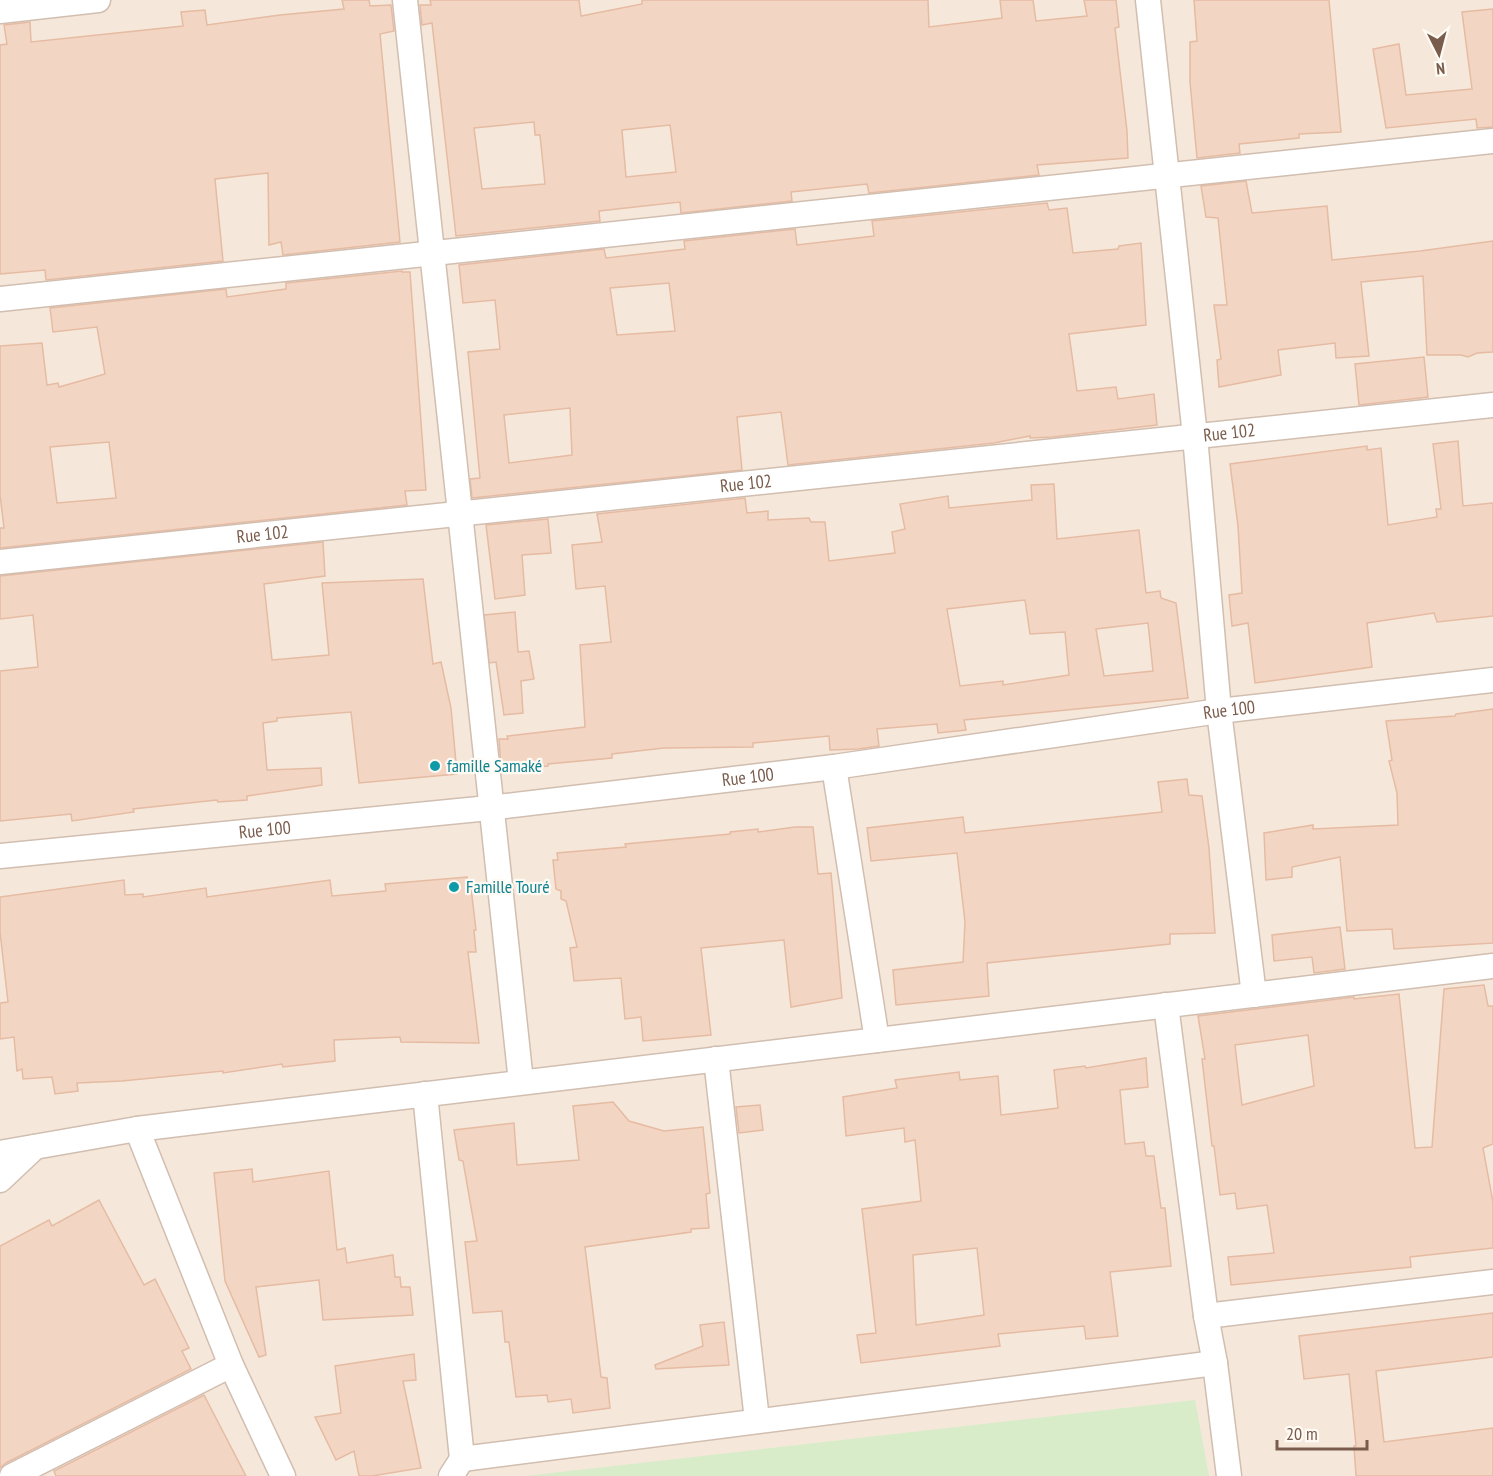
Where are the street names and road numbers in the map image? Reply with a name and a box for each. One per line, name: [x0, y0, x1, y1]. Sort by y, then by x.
street label: Rue 102: [1202, 418, 1256, 446]
street label: Rue 102: [719, 469, 773, 497]
street label: Rue 102: [235, 520, 290, 548]
street label: Rue 100: [1202, 695, 1256, 724]
street label: Rue 100: [721, 762, 775, 791]
street label: Rue 100: [238, 816, 292, 844]

